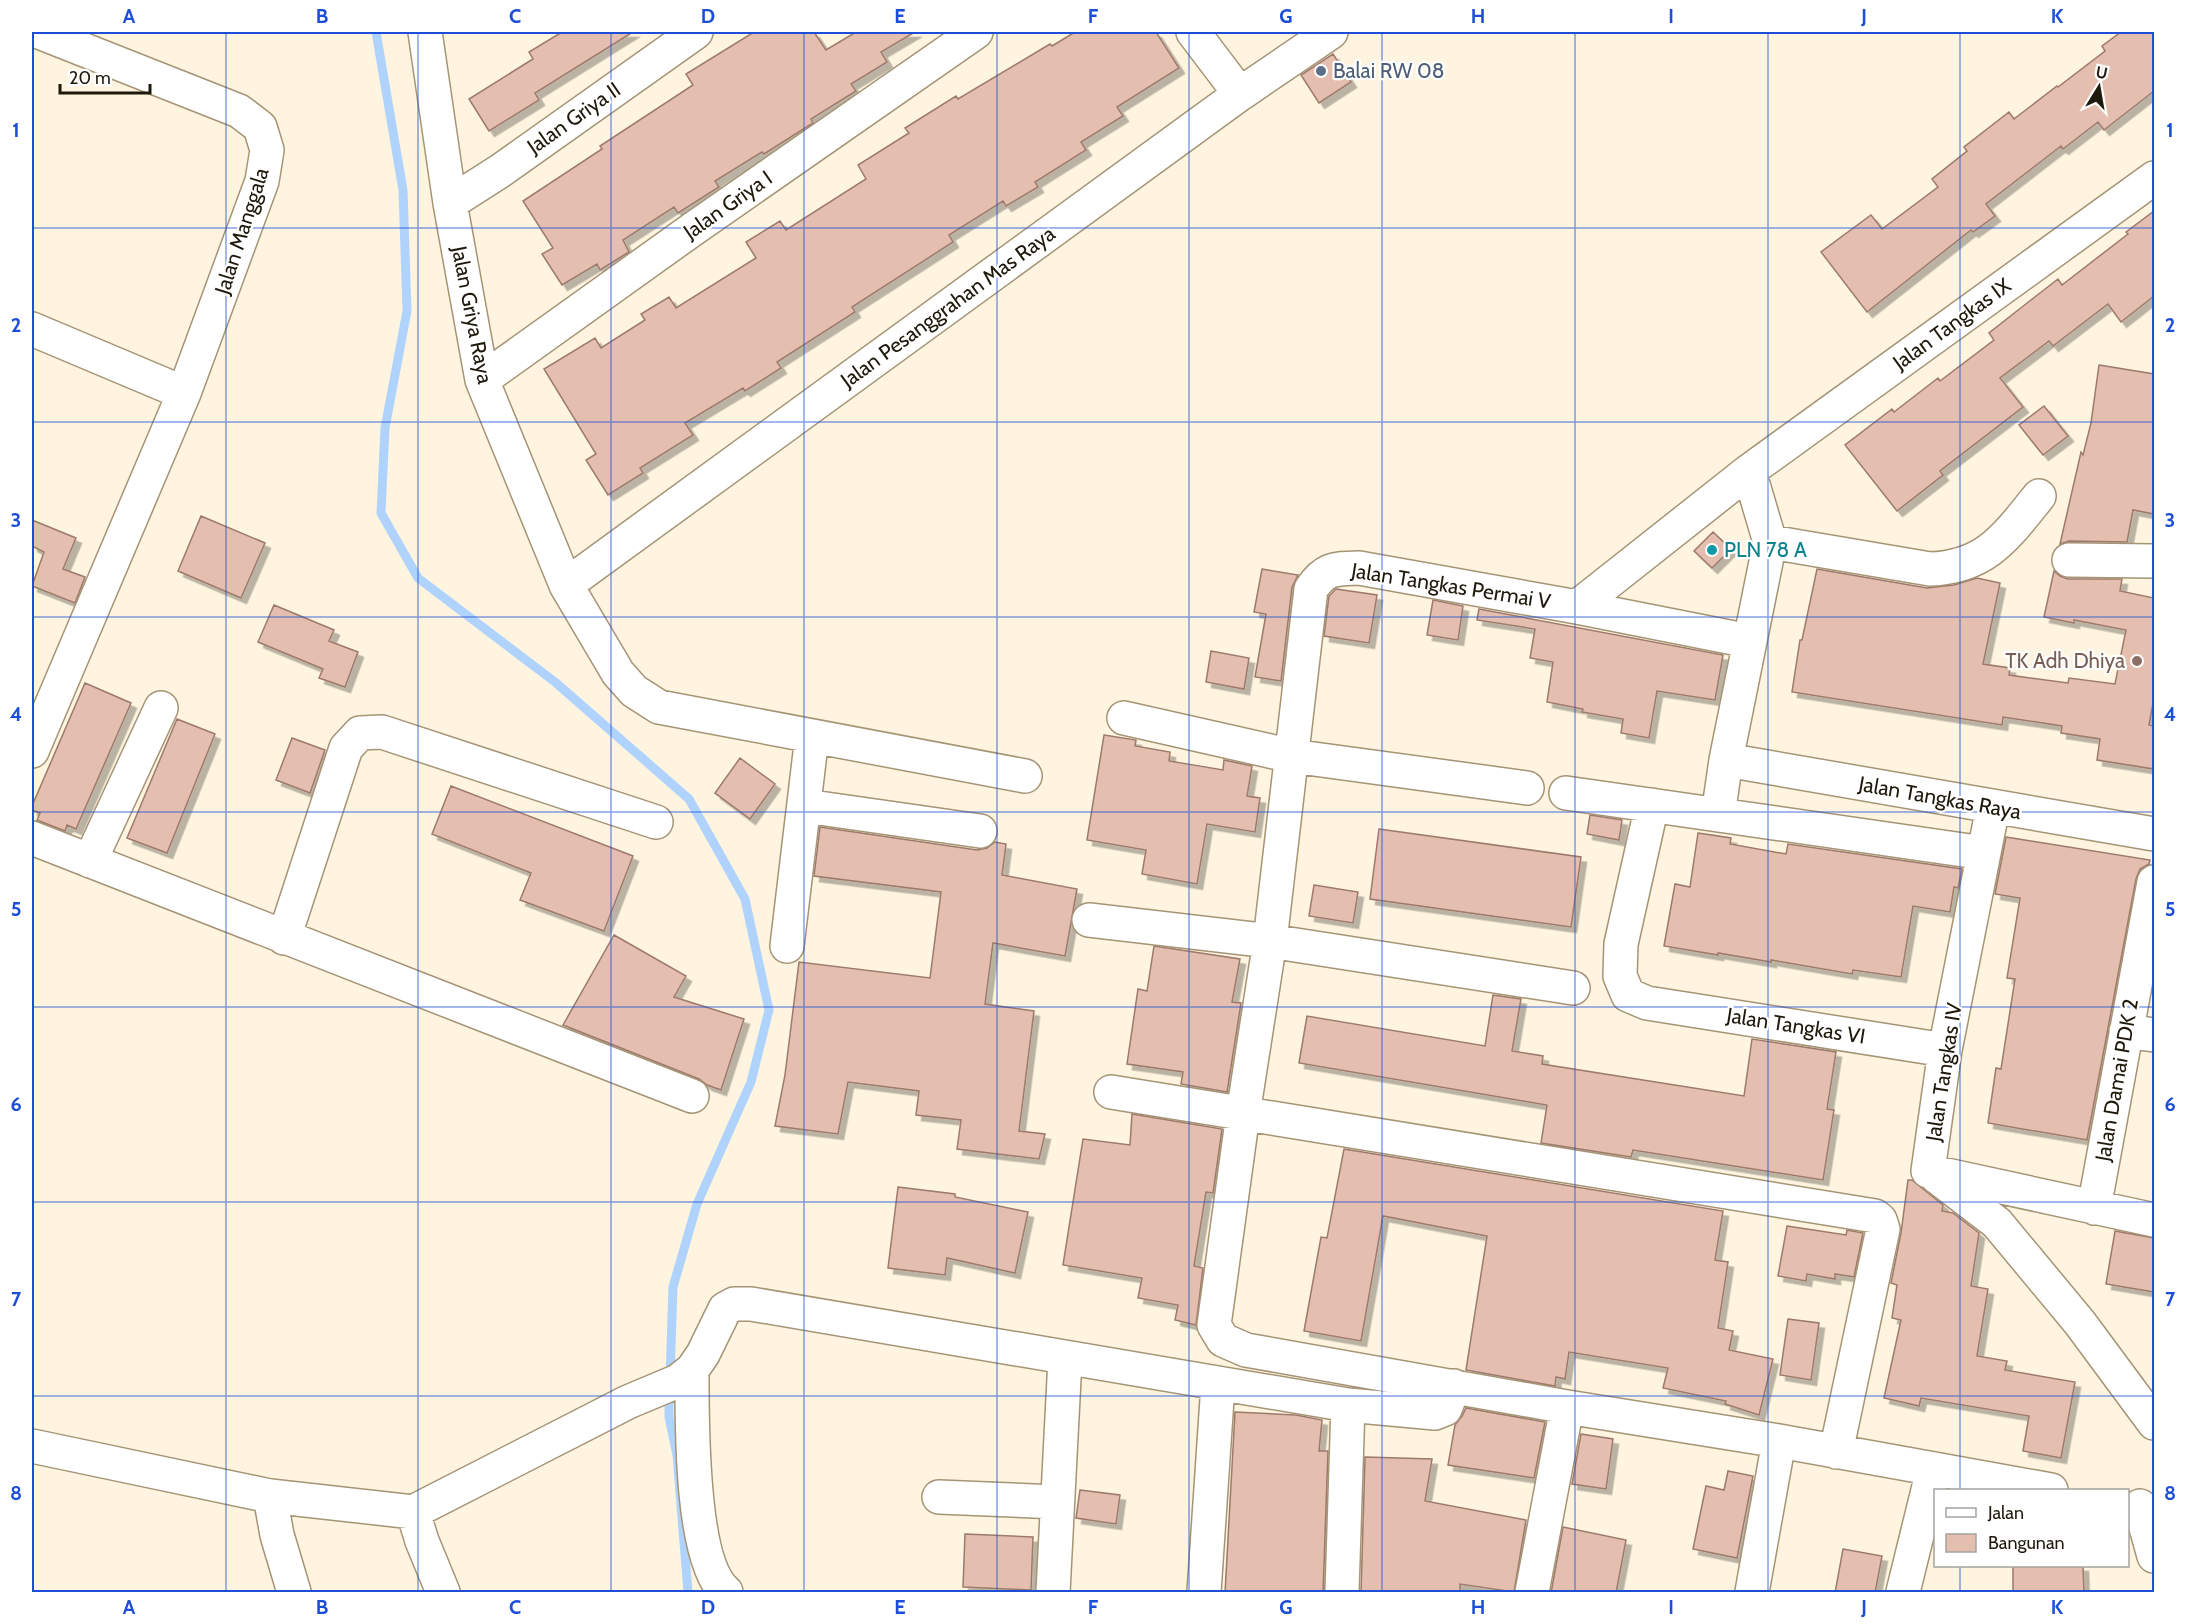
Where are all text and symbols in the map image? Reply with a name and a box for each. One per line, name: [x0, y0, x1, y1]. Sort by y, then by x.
text: A: [123, 4, 136, 28]
text: B: [316, 4, 328, 28]
text: C: [509, 4, 521, 28]
text: D: [701, 4, 715, 28]
text: E: [894, 4, 906, 28]
text: F: [1088, 4, 1099, 28]
text: G: [1279, 4, 1293, 28]
text: H: [1471, 4, 1485, 28]
text: I: [1668, 4, 1674, 28]
text: J: [1860, 4, 1867, 28]
text: K: [2051, 4, 2064, 28]
scale bar: [60, 57, 150, 95]
north arrow: [2069, 57, 2129, 117]
place label: Balai RW 08: [1333, 58, 1444, 83]
text: U: [2094, 62, 2109, 83]
marker: Balai RW 08: [1314, 64, 1328, 78]
text: 20 m: [69, 67, 111, 89]
street label: Jalan Griya II: [522, 76, 625, 159]
text: 1: [12, 118, 20, 142]
text: 1: [2166, 118, 2174, 142]
street label: Jalan Manggala: [209, 164, 274, 298]
street label: Jalan Griya I: [678, 165, 777, 245]
street label: Jalan Pesanggrahan Mas Raya: [835, 221, 1060, 393]
street label: Jalan Griya Raya: [447, 243, 498, 386]
street label: Jalan Tangkas IX: [1887, 272, 2016, 375]
text: 2: [11, 313, 21, 337]
text: 2: [2165, 313, 2175, 337]
text: 3: [11, 508, 21, 532]
text: 3: [2165, 508, 2175, 532]
place label: PLN 78 A: [1724, 537, 1807, 562]
marker: PLN 78 A: [1705, 543, 1719, 557]
street label: Jalan Tangkas Permai V: [1349, 557, 1553, 614]
place label: TK Adh Dhiya: [2005, 648, 2125, 673]
marker: TK Adh Dhiya: [2130, 654, 2144, 668]
text: 4: [10, 702, 22, 726]
text: 4: [2164, 702, 2176, 726]
street label: Jalan Tangkas Raya: [1856, 771, 2023, 824]
text: 5: [11, 897, 21, 921]
text: 5: [2165, 897, 2175, 921]
street label: Jalan Damai PDK 2: [2090, 997, 2143, 1164]
street label: Jalan Tangkas IV: [1920, 1001, 1967, 1144]
street label: Jalan Tangkas VI: [1724, 1002, 1867, 1049]
text: 6: [10, 1092, 22, 1116]
text: 6: [2164, 1092, 2176, 1116]
text: 7: [11, 1287, 22, 1311]
text: 7: [2165, 1287, 2176, 1311]
text: 8: [10, 1481, 22, 1505]
text: 8: [2164, 1481, 2176, 1505]
legend: [1934, 1489, 2129, 1567]
text: Jalan: [1987, 1502, 2024, 1524]
text: Bangunan: [1988, 1532, 2065, 1554]
text: A: [123, 1595, 136, 1619]
text: B: [316, 1595, 328, 1619]
text: C: [509, 1595, 521, 1619]
text: D: [701, 1595, 715, 1619]
text: E: [894, 1595, 906, 1619]
text: F: [1088, 1595, 1099, 1619]
text: G: [1279, 1595, 1293, 1619]
text: H: [1471, 1595, 1485, 1619]
text: I: [1668, 1595, 1674, 1619]
text: J: [1860, 1595, 1867, 1619]
text: K: [2051, 1595, 2064, 1619]

